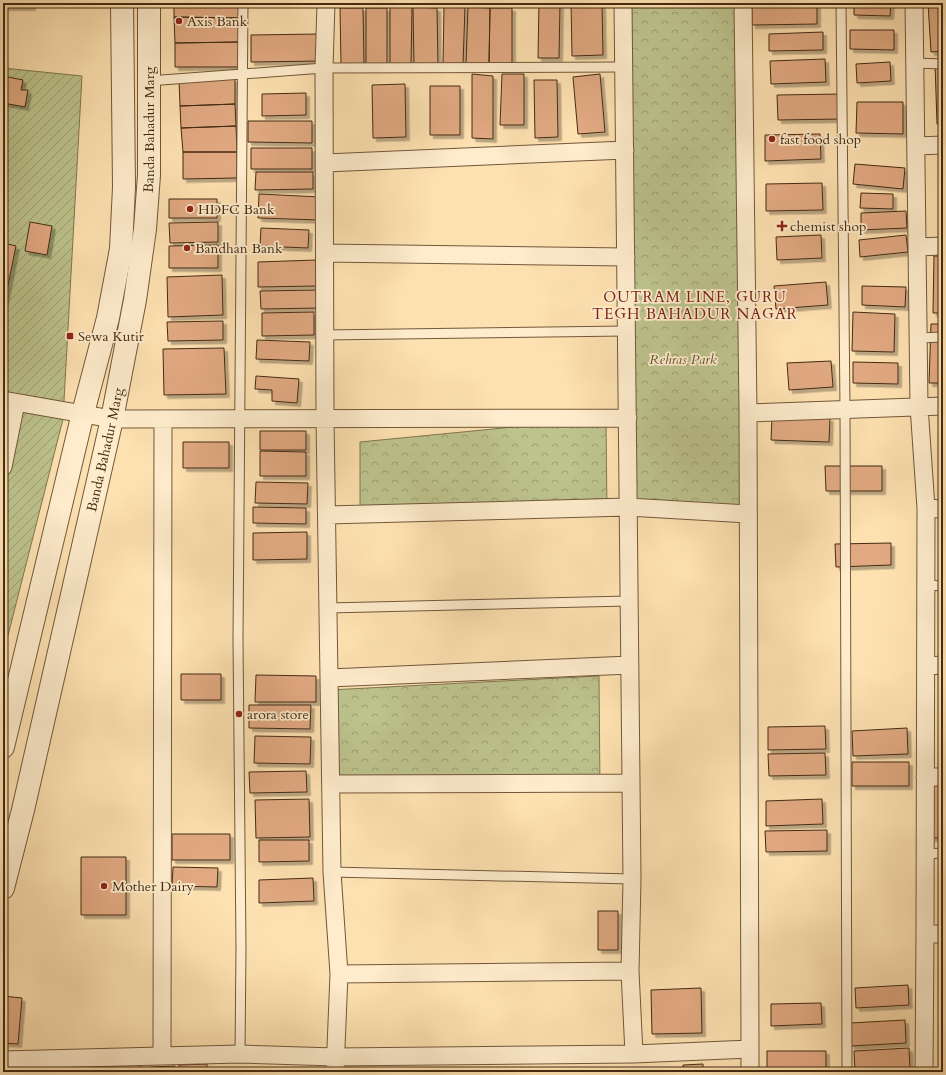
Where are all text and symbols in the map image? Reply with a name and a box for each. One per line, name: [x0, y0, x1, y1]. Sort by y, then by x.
place label: Axis Bank: [187, 12, 248, 31]
marker: Axis Bank: [174, 16, 184, 26]
street label: Banda Bahadur Marg: [139, 66, 159, 193]
place label: fast food shop: [780, 130, 861, 149]
marker: fast food shop: [767, 134, 777, 144]
place label: HDFC Bank: [198, 200, 275, 219]
marker: HDFC Bank: [185, 204, 195, 214]
place label: chemist shop: [790, 217, 866, 236]
marker: chemist shop: [777, 221, 787, 231]
place label: Bandhan Bank: [195, 239, 283, 258]
marker: Bandhan Bank: [182, 243, 192, 253]
district label: OUTRAM LINE, GURU TEGH BAHADUR NAGAR: [592, 287, 798, 324]
place label: Sewa Kutir: [78, 327, 145, 346]
marker: Sewa Kutir: [65, 331, 75, 341]
park label: Rehras Park: [649, 350, 717, 369]
street label: Banda Bahadur Marg: [82, 386, 128, 514]
place label: arora store: [247, 705, 309, 724]
marker: arora store: [234, 709, 244, 719]
place label: Mother Dairy: [112, 877, 195, 896]
marker: Mother Dairy: [99, 881, 109, 891]

